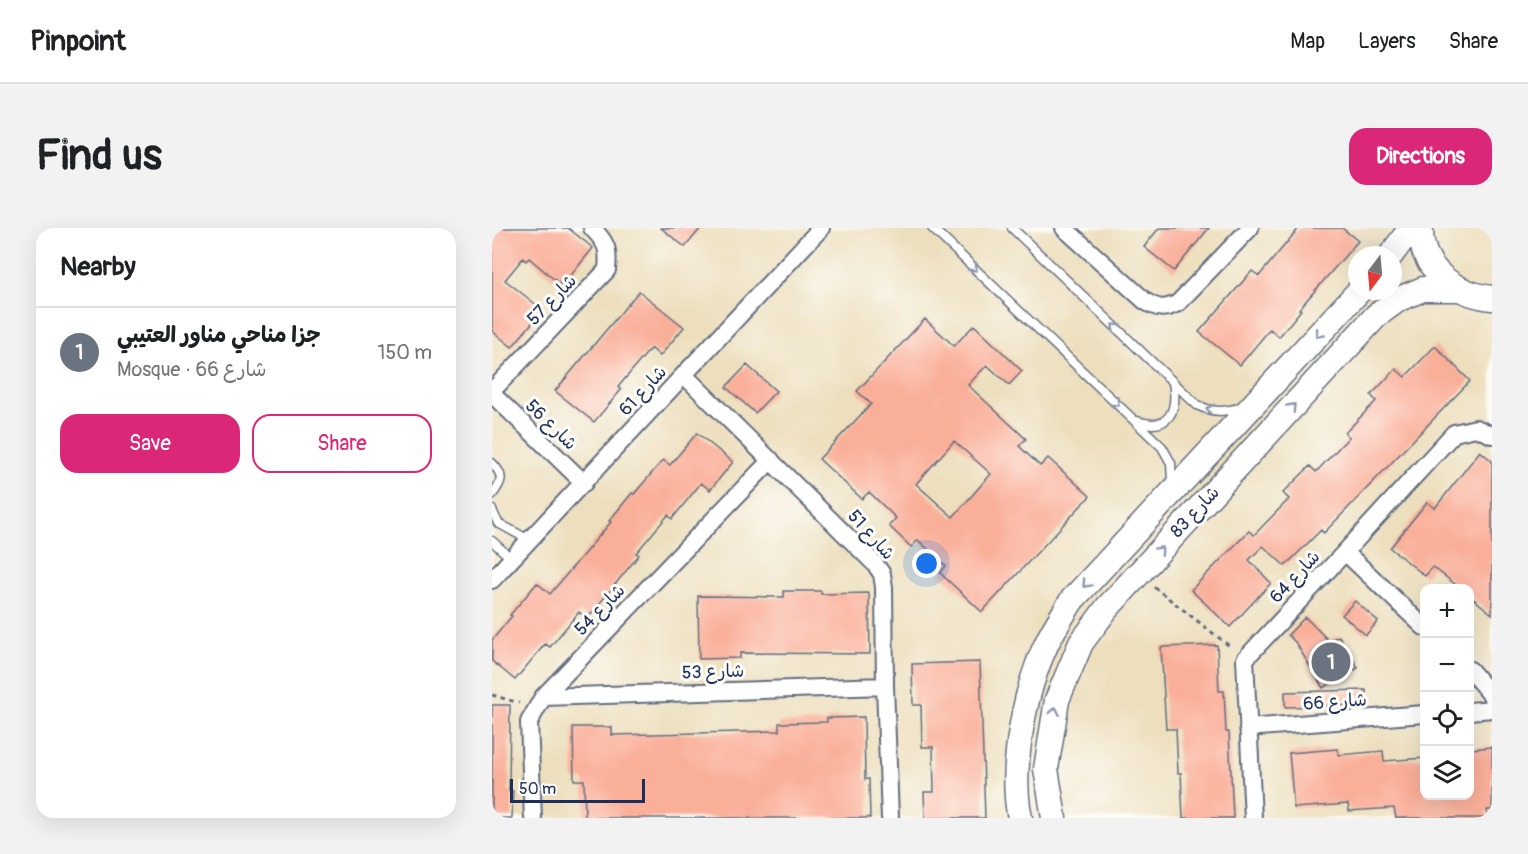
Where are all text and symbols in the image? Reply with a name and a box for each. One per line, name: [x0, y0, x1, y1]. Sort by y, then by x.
text: Pinpoint: [30, 24, 126, 59]
text: Map: [1290, 28, 1325, 55]
text: Layers: [1358, 28, 1416, 55]
text: Share: [1449, 28, 1498, 55]
button: Directions: [1349, 128, 1492, 185]
text: Find us: [36, 130, 162, 182]
north arrow: [1348, 246, 1402, 300]
text: Nearby: [60, 251, 136, 283]
one-way arrow: [967, 261, 978, 272]
street label: شارع 57: [522, 270, 582, 330]
text: جزا مناحي مناور العتيبي: [117, 321, 321, 349]
one-way arrow: [1112, 323, 1123, 334]
one-way arrow: [1315, 327, 1326, 338]
text: 1: [76, 340, 83, 365]
text: 150 m: [378, 340, 432, 365]
text: Mosque · شارع 66: [117, 357, 266, 382]
street label: شارع 61: [614, 361, 672, 421]
street label: شارع 56: [520, 395, 582, 455]
one-way arrow: [1109, 396, 1119, 407]
one-way arrow: [1285, 403, 1296, 414]
one-way arrow: [1205, 404, 1216, 416]
button: Save: [60, 414, 240, 473]
button: Share: [252, 414, 432, 473]
street label: شارع 83: [1165, 481, 1225, 543]
street label: شارع 51: [842, 505, 900, 565]
street label: شارع 64: [1265, 546, 1325, 608]
one-way arrow: [1153, 547, 1164, 557]
your location: [912, 549, 941, 578]
one-way arrow: [1082, 578, 1093, 588]
street label: شارع 54: [570, 579, 630, 641]
map controls: [1420, 584, 1474, 800]
button: +: [1420, 584, 1474, 638]
button: −: [1420, 638, 1474, 692]
pin: 1: [1312, 640, 1350, 684]
street label: شارع 53: [681, 659, 745, 685]
street label: شارع 66: [1302, 688, 1368, 716]
button: locate: [1420, 692, 1474, 746]
one-way arrow: [1049, 706, 1061, 716]
button: layers: [1420, 746, 1474, 800]
scale bar: [510, 776, 645, 804]
text: 50 m: [519, 779, 556, 799]

